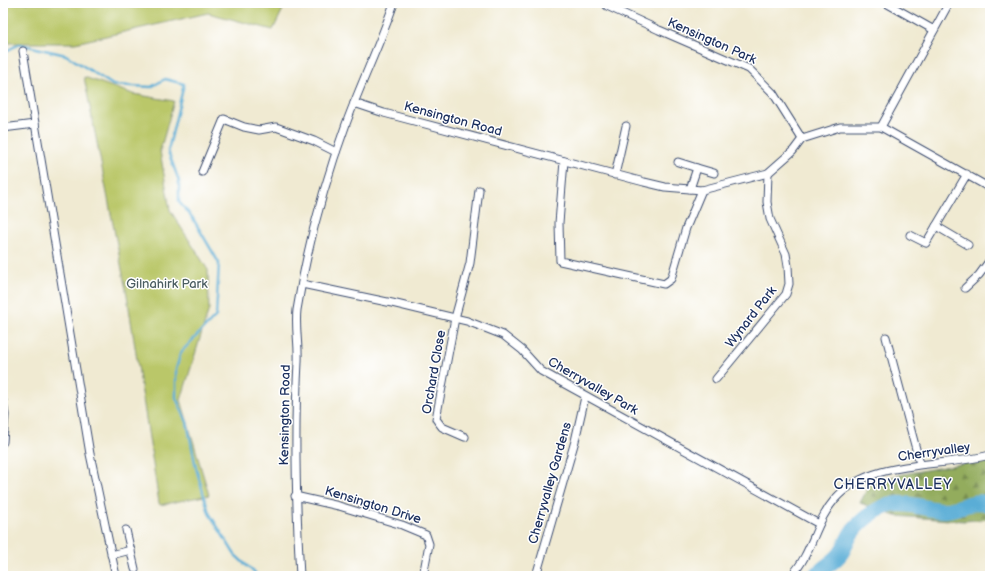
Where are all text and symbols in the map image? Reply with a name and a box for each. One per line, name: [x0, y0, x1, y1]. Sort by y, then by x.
street label: Kensington Park: [665, 14, 759, 68]
street label: Kensington Road: [402, 98, 504, 140]
park label: Gilnahirk Park: [126, 276, 208, 292]
street label: Wynard Park: [722, 283, 780, 351]
street label: Orchard Close: [419, 329, 449, 415]
street label: Cherryvalley Park: [545, 354, 642, 419]
street label: Kensington Road: [276, 364, 294, 466]
street label: Cherryvalley Gardens: [525, 420, 575, 546]
street label: Cherryvalley: [897, 439, 971, 465]
district label: CHERRYVALLEY: [833, 476, 953, 493]
street label: Kensington Drive: [323, 483, 423, 527]

